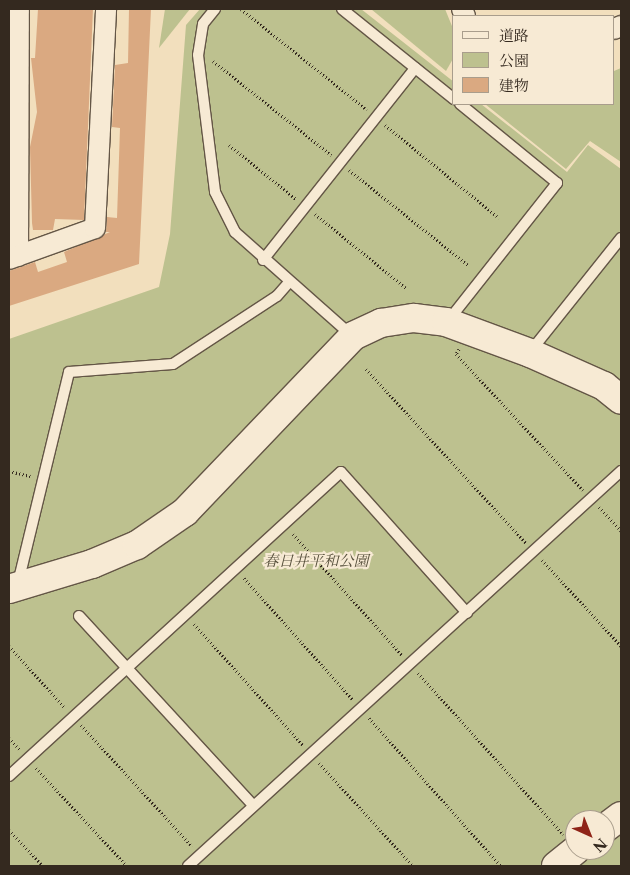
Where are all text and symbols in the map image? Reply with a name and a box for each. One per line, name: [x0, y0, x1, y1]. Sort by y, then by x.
legend: [452, 15, 615, 105]
text: 道路: [499, 26, 529, 45]
text: 公園: [499, 51, 529, 70]
text: 建物: [499, 76, 529, 95]
park label: 春日井平和公園: [264, 552, 368, 570]
north arrow: [565, 810, 615, 860]
text: N: [589, 834, 610, 856]

